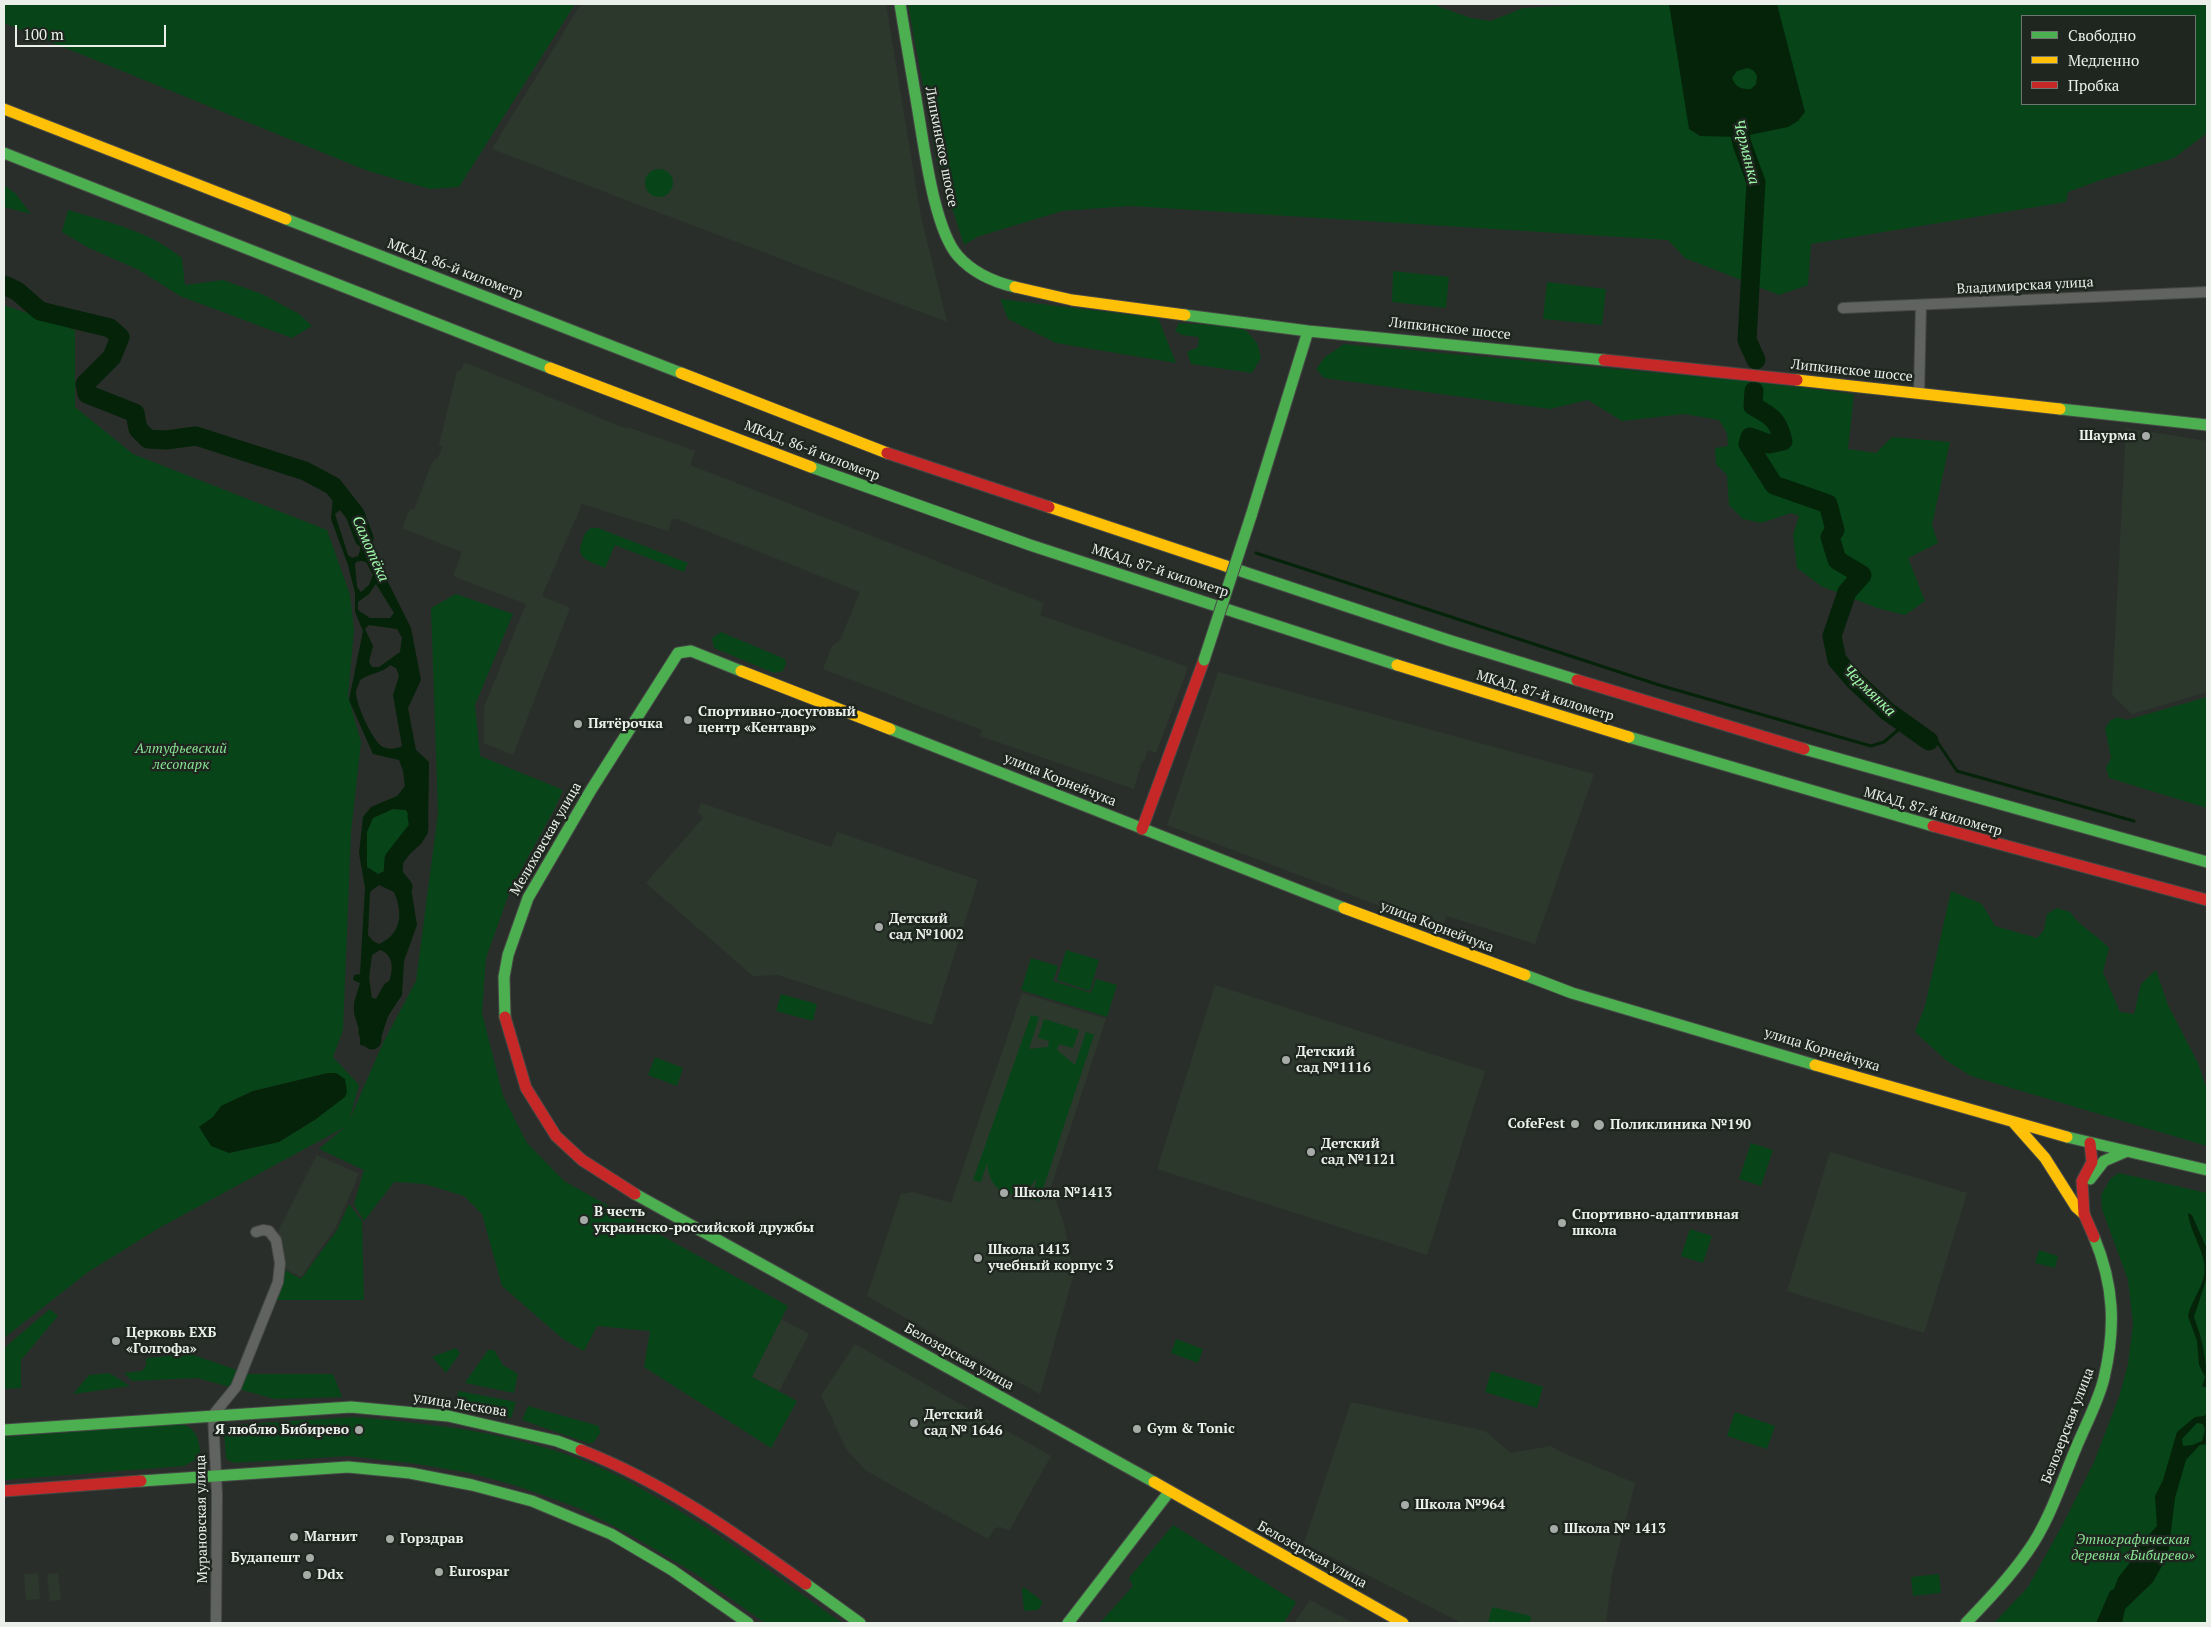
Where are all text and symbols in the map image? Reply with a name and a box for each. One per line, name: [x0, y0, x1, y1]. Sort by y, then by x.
scale bar: [18, 15, 169, 47]
legend: [2021, 15, 2196, 105]
text: 100 m: [23, 24, 64, 44]
text: Свободно: [2068, 25, 2136, 45]
text: Медленно: [2068, 50, 2139, 70]
text: Пробка: [2068, 75, 2119, 95]
street label: Липкинское шоссе: [921, 85, 961, 209]
water label: Чермянка: [1729, 118, 1763, 186]
street label: МКАД, 86-й километр: [385, 235, 525, 303]
street label: Владимирская улица: [1956, 274, 2094, 298]
street label: Липкинское шоссе: [1388, 314, 1512, 344]
street label: Липкинское шоссе: [1790, 356, 1914, 386]
street label: МКАД, 86-й километр: [742, 417, 882, 485]
place label: Шаурма: [2079, 428, 2136, 444]
marker: Шаурма: [2140, 430, 2152, 442]
water label: Самотёка: [348, 513, 392, 585]
street label: МКАД, 87-й километр: [1089, 541, 1231, 601]
water label: Чермянка: [1839, 662, 1899, 720]
street label: МКАД, 87-й километр: [1474, 667, 1616, 725]
place label: Спортивно-досуговый центр «Кентавр»: [698, 704, 856, 736]
marker: Спортивно-досуговый центр «Кентавр»: [682, 714, 694, 726]
place label: Пятёрочка: [588, 716, 663, 732]
marker: Пятёрочка: [572, 718, 584, 730]
park label: Алтуфьевский лесопарк: [135, 741, 227, 774]
street label: улица Корнейчука: [1001, 750, 1119, 810]
street label: Мелиховская улица: [507, 779, 585, 899]
street label: МКАД, 87-й километр: [1862, 784, 2004, 840]
street label: улица Корнейчука: [1378, 898, 1496, 956]
place label: Детский сад №1002: [889, 911, 964, 944]
marker: Детский сад №1002: [873, 921, 885, 933]
street label: улица Корнейчука: [1762, 1024, 1882, 1076]
place label: Детский сад №1116: [1296, 1044, 1371, 1076]
marker: Детский сад №1116: [1280, 1054, 1292, 1066]
place label: CofeFest: [1508, 1116, 1565, 1132]
place label: Поликлиника №190: [1610, 1117, 1751, 1133]
marker: CofeFest: [1569, 1118, 1581, 1130]
marker: Поликлиника №190: [1592, 1118, 1606, 1132]
place label: Детский сад №1121: [1321, 1136, 1396, 1168]
marker: Детский сад №1121: [1305, 1146, 1317, 1158]
place label: Школа №1413: [1014, 1185, 1112, 1201]
marker: Школа №1413: [998, 1187, 1010, 1199]
place label: В честь украинско-российской дружбы: [594, 1204, 814, 1236]
place label: Спортивно-адаптивная школа: [1572, 1207, 1739, 1240]
marker: В честь украинско-российской дружбы: [578, 1214, 590, 1226]
marker: Спортивно-адаптивная школа: [1556, 1217, 1568, 1229]
place label: Школа 1413 учебный корпус 3: [988, 1242, 1114, 1274]
marker: Школа 1413 учебный корпус 3: [972, 1252, 984, 1264]
street label: Белозерская улица: [901, 1320, 1017, 1394]
place label: Церковь ЕХБ «Голгофа»: [126, 1325, 217, 1358]
marker: Церковь ЕХБ «Голгофа»: [110, 1335, 122, 1347]
street label: Белозерская улица: [2038, 1366, 2098, 1486]
street label: улица Лескова: [412, 1389, 508, 1421]
place label: Детский сад № 1646: [924, 1407, 1003, 1440]
marker: Детский сад № 1646: [908, 1417, 920, 1429]
place label: Gym & Tonic: [1147, 1421, 1235, 1437]
place label: Я люблю Бибирево: [215, 1422, 349, 1438]
marker: Gym & Tonic: [1131, 1423, 1143, 1435]
marker: Я люблю Бибирево: [353, 1424, 365, 1436]
street label: Мурановская улица: [192, 1455, 212, 1583]
place label: Школа №964: [1415, 1497, 1505, 1513]
marker: Школа №964: [1399, 1499, 1411, 1511]
street label: Белозерская улица: [1254, 1518, 1370, 1592]
place label: Школа № 1413: [1564, 1521, 1666, 1537]
marker: Школа № 1413: [1548, 1523, 1560, 1535]
place label: Магнит: [304, 1529, 358, 1545]
marker: Магнит: [288, 1531, 300, 1543]
place label: Горздрав: [400, 1531, 464, 1547]
park label: Этнографическая деревня «Бибирево»: [2071, 1532, 2195, 1564]
marker: Горздрав: [384, 1533, 396, 1545]
place label: Будапешт: [231, 1550, 300, 1566]
marker: Будапешт: [304, 1552, 316, 1564]
place label: Eurospar: [449, 1564, 509, 1580]
marker: Eurospar: [433, 1566, 445, 1578]
place label: Ddx: [317, 1567, 344, 1583]
marker: Ddx: [301, 1569, 313, 1581]

